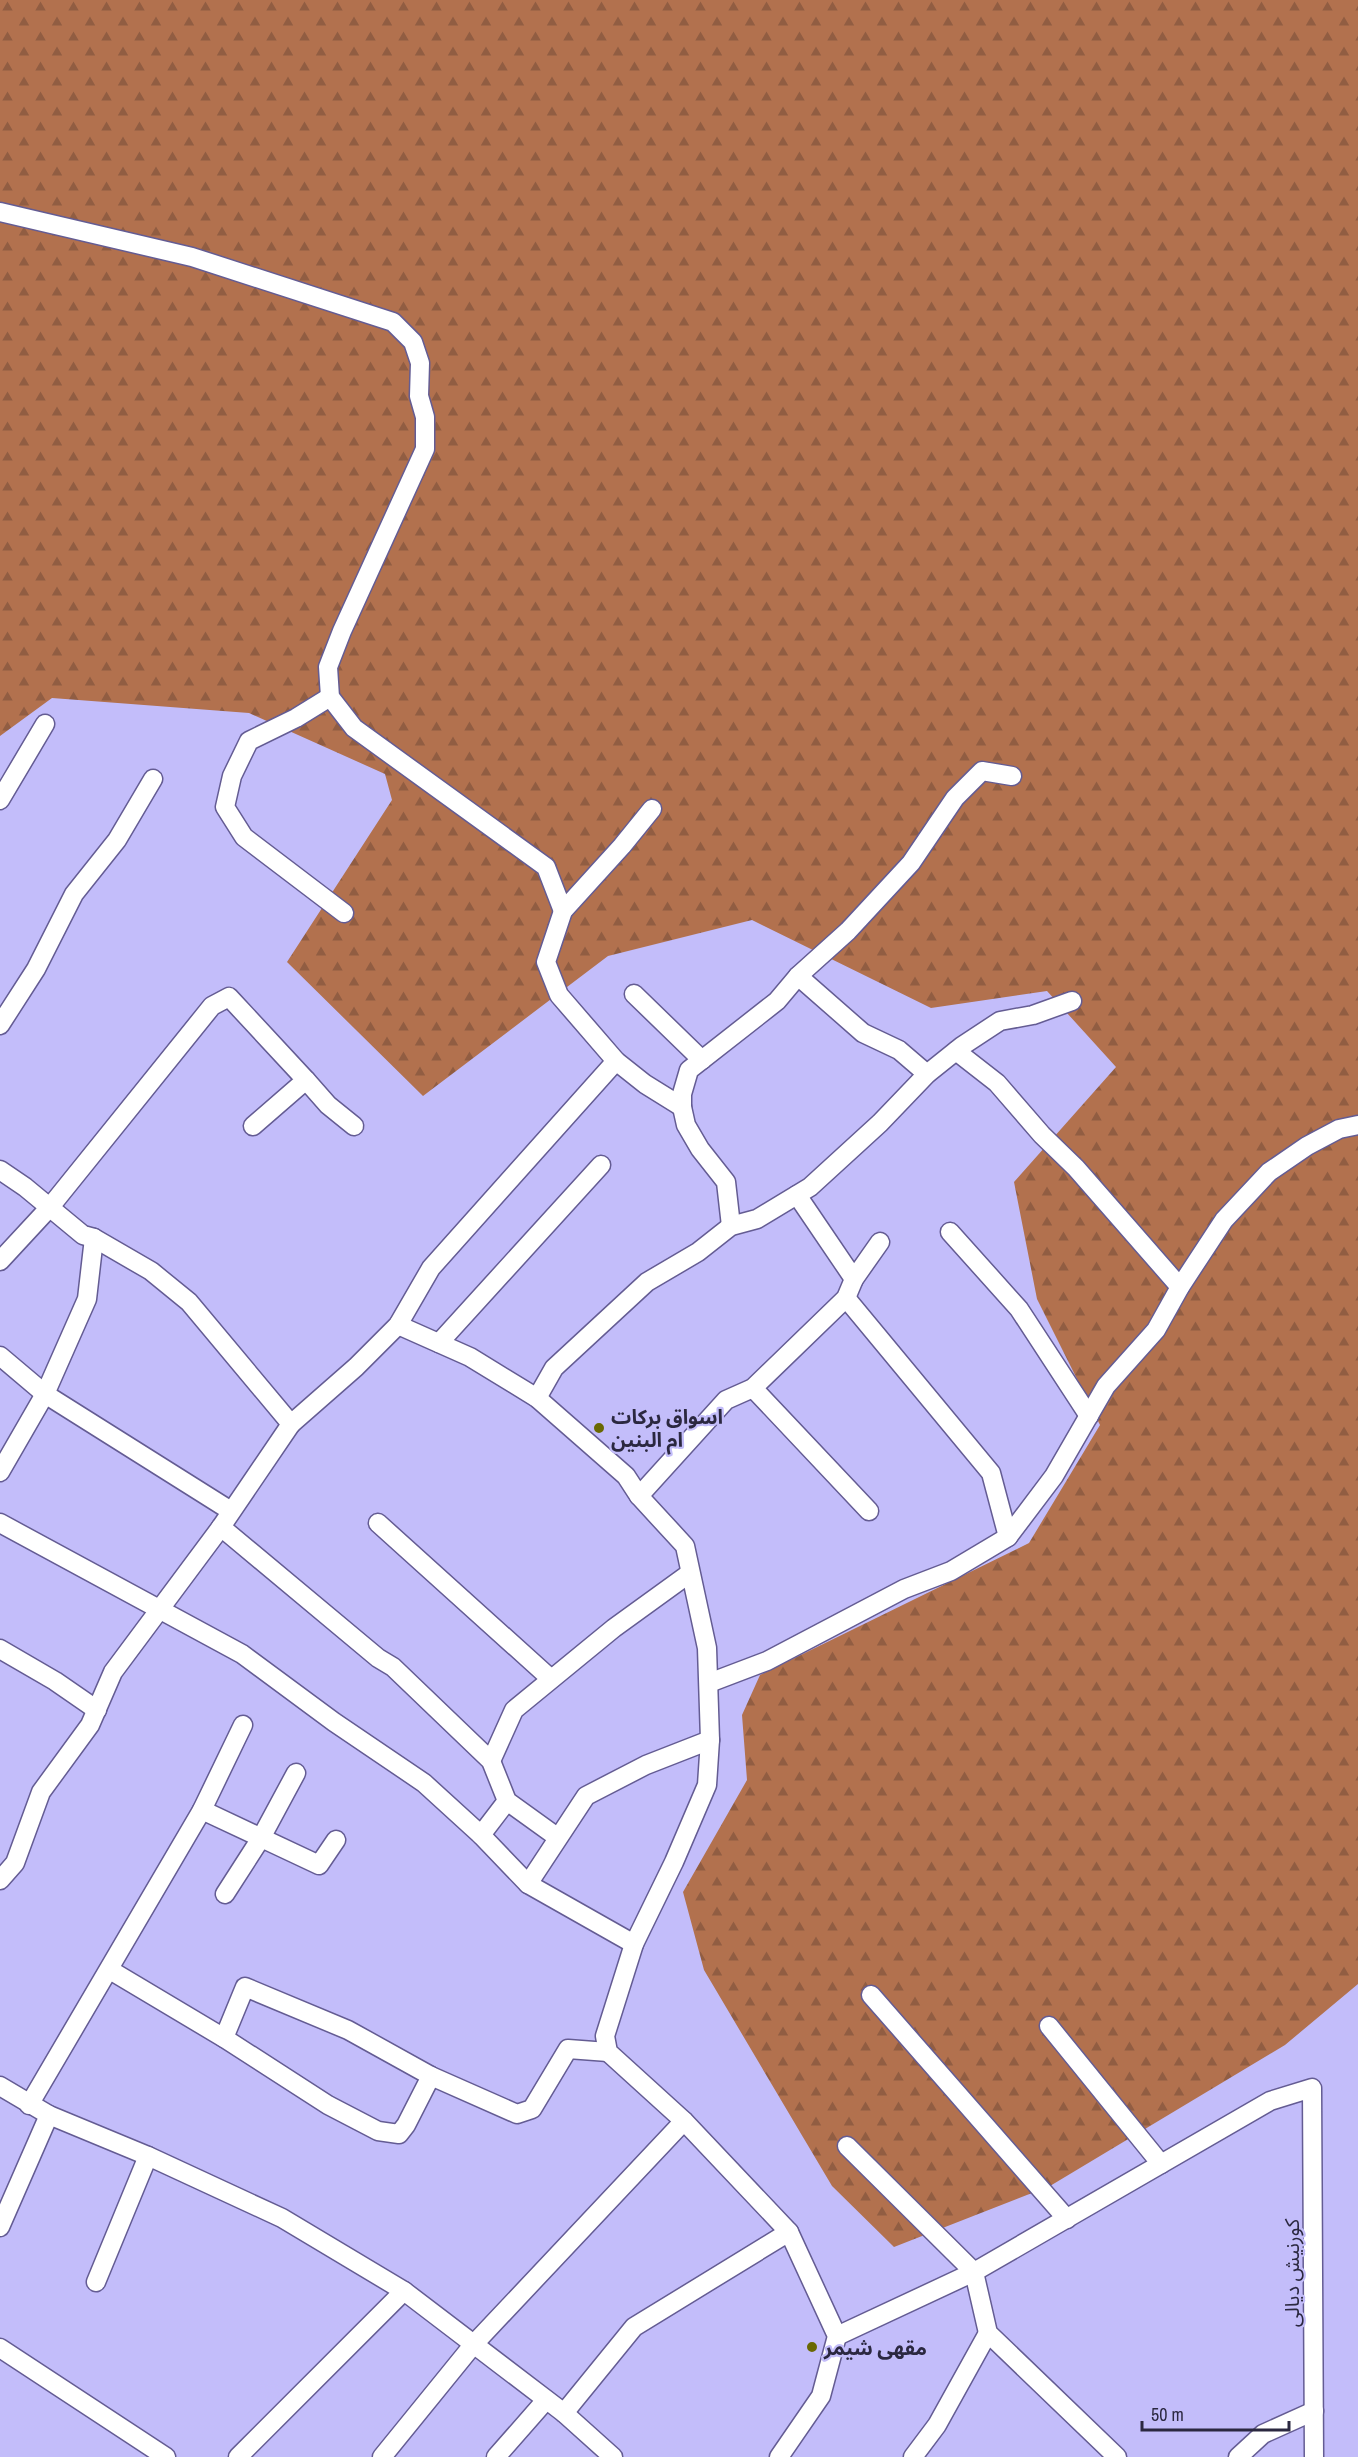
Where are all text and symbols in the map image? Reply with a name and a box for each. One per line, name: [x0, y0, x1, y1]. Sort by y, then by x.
place label: اسواق بركات ام البنين: [611, 1403, 723, 1455]
marker: اسواق بركات ام البنين: [592, 1421, 606, 1435]
street label: كورنيش ديالى: [1278, 2218, 1305, 2327]
place label: مقهى شيمر: [823, 2334, 927, 2361]
marker: مقهى شيمر: [805, 2340, 819, 2354]
scale bar: [1142, 2394, 1289, 2432]
text: 50 m: [1151, 2402, 1184, 2427]

